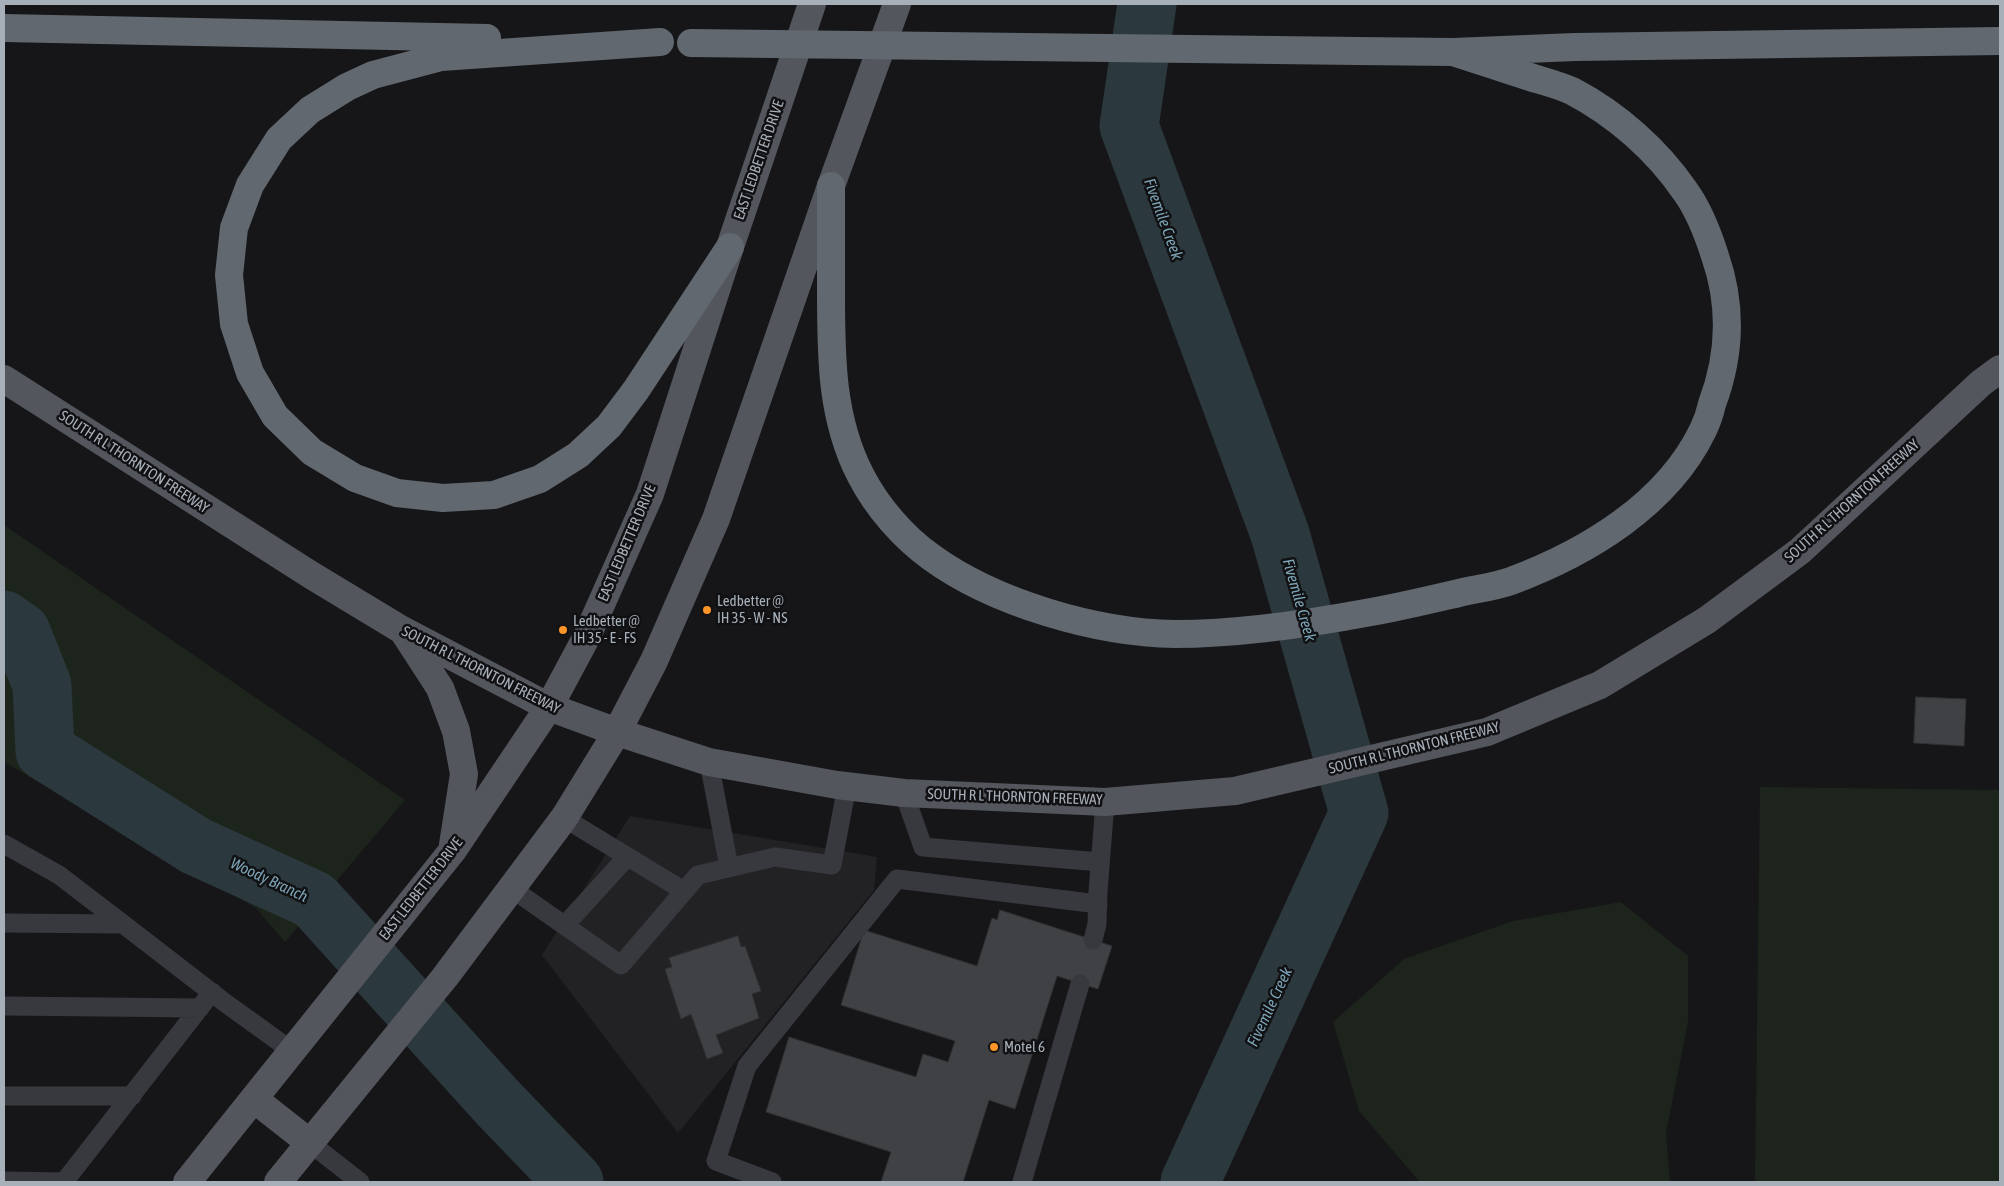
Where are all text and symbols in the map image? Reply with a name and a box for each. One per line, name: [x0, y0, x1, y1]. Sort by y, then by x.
street label: EAST LEDBETTER DRIVE: [730, 98, 788, 222]
water label: Fivemile Creek: [1139, 176, 1187, 262]
street label: SOUTH R L THORNTON FREEWAY: [56, 407, 212, 517]
street label: SOUTH R L THORNTON FREEWAY: [1781, 436, 1923, 566]
street label: EAST LEDBETTER DRIVE: [594, 482, 660, 604]
water label: Fivemile Creek: [1278, 556, 1320, 644]
place label: Ledbetter @ IH 35 - W - NS: [717, 592, 787, 627]
marker: Ledbetter @ IH 35 - W - NS: [701, 604, 713, 616]
place label: Ledbetter @ IH 35 - E - FS: [573, 612, 640, 647]
street label: SOUTH R L THORNTON FREEWAY: [399, 622, 563, 718]
marker: Ledbetter @ IH 35 - E - FS: [557, 624, 569, 636]
street label: SOUTH R L THORNTON FREEWAY: [1327, 718, 1501, 778]
street label: SOUTH R L THORNTON FREEWAY: [927, 785, 1103, 809]
street label: EAST LEDBETTER DRIVE: [375, 834, 467, 944]
water label: Woody Branch: [227, 854, 311, 906]
water label: Fivemile Creek: [1243, 964, 1297, 1050]
place label: Motel 6: [1004, 1038, 1045, 1056]
marker: Motel 6: [988, 1041, 1000, 1053]

